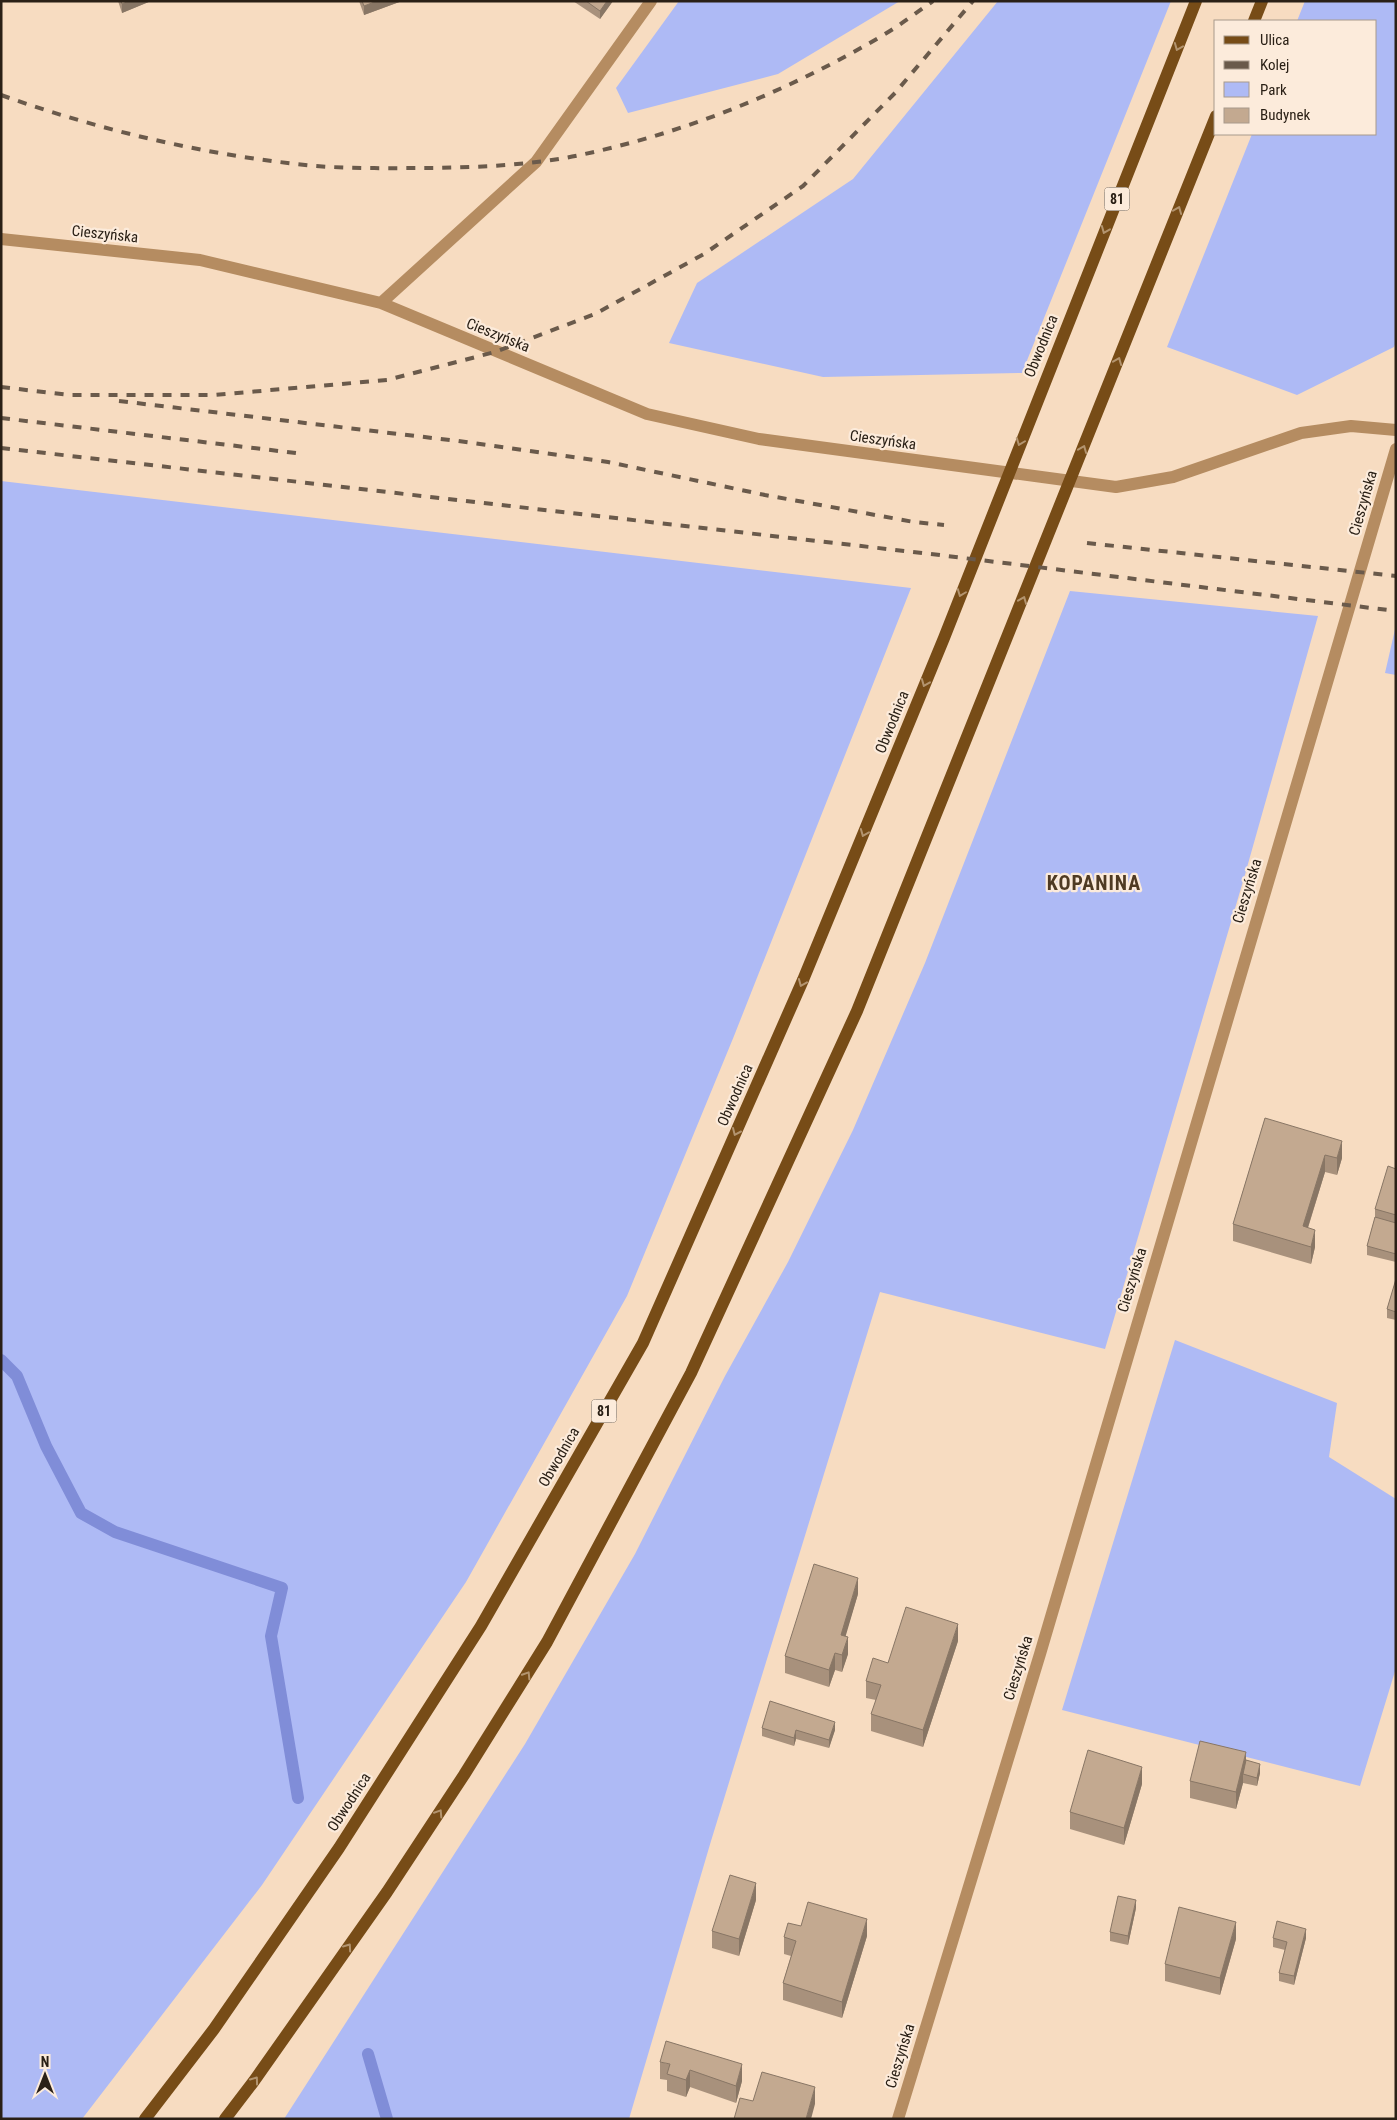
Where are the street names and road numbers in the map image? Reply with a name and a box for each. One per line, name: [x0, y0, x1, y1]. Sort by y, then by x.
road number: 81: [1104, 188, 1130, 210]
street label: Cieszyńska: [71, 222, 139, 246]
street label: Obwodnica: [1020, 312, 1062, 380]
street label: Cieszyńska: [464, 314, 532, 356]
street label: Cieszyńska: [849, 426, 917, 454]
street label: Cieszyńska: [1345, 468, 1381, 538]
street label: Obwodnica: [871, 688, 913, 756]
street label: Cieszyńska: [1229, 856, 1265, 926]
street label: Obwodnica: [713, 1061, 757, 1129]
street label: Cieszyńska: [1114, 1245, 1150, 1315]
road number: 81: [592, 1400, 616, 1422]
street label: Obwodnica: [535, 1424, 583, 1490]
street label: Cieszyńska: [1000, 1633, 1036, 1703]
street label: Obwodnica: [323, 1769, 375, 1835]
street label: Cieszyńska: [882, 2021, 918, 2091]

